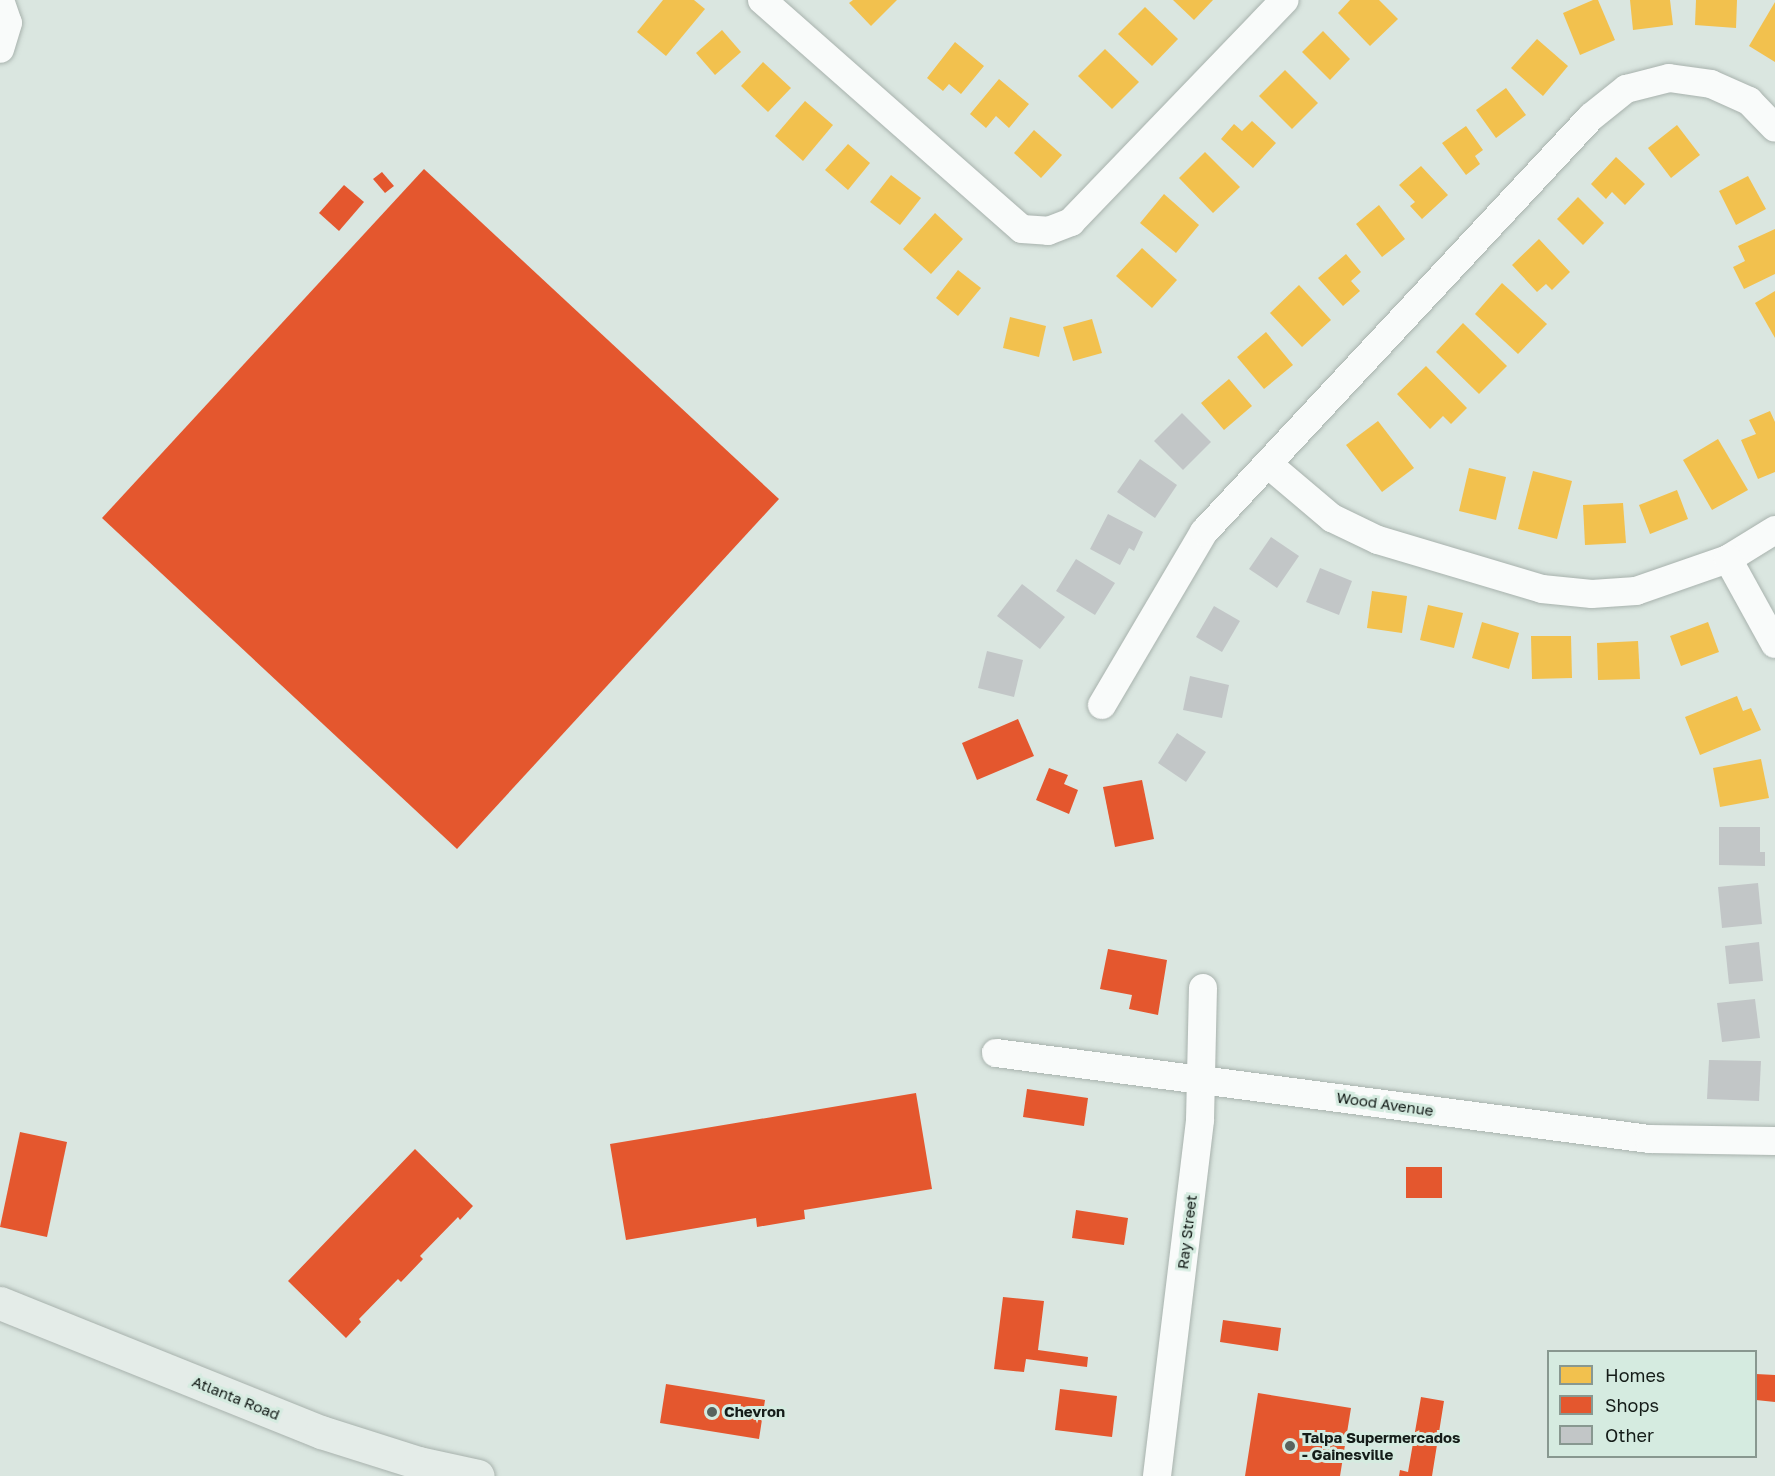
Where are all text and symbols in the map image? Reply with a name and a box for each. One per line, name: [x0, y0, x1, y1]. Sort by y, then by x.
street label: Wood Avenue: [1335, 1088, 1435, 1120]
street label: Ray Street: [1174, 1194, 1200, 1270]
legend: [1547, 1350, 1757, 1458]
text: Homes: [1605, 1364, 1665, 1386]
street label: Atlanta Road: [190, 1372, 282, 1424]
text: Shops: [1605, 1394, 1659, 1416]
place label: Chevron: [724, 1403, 785, 1421]
marker: Chevron: [705, 1405, 719, 1419]
text: Other: [1605, 1424, 1654, 1446]
place label: Talpa Supermercados - Gainesville: [1302, 1428, 1460, 1463]
marker: Talpa Supermercados - Gainesville: [1283, 1439, 1297, 1453]

